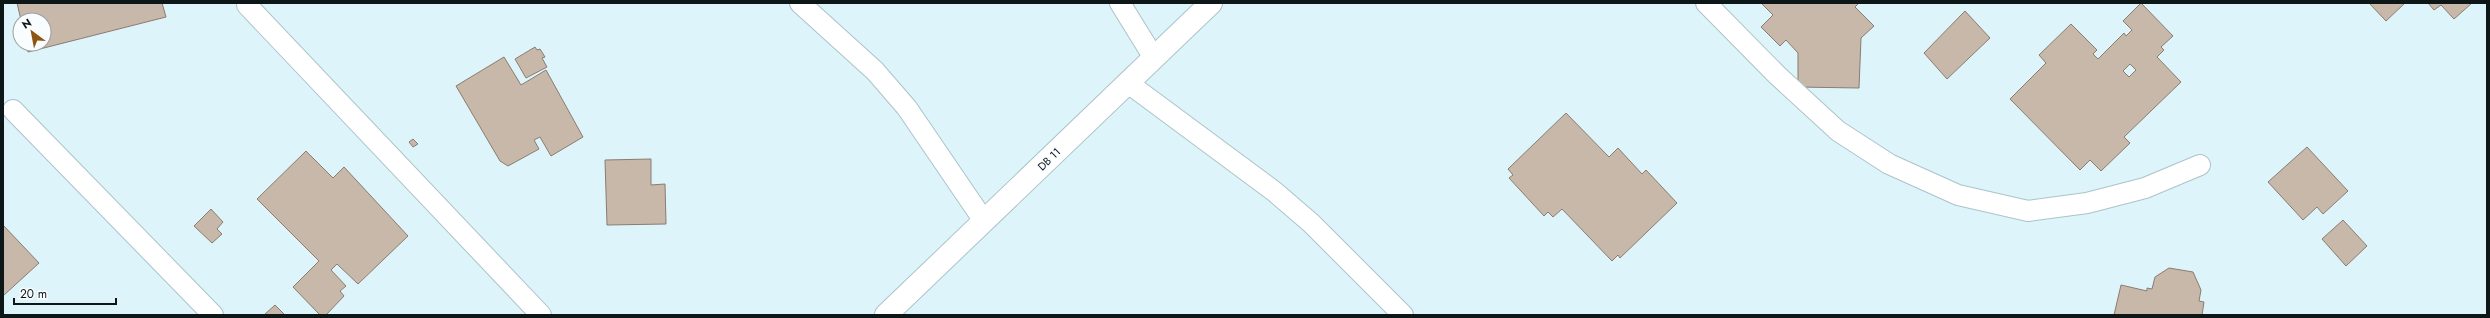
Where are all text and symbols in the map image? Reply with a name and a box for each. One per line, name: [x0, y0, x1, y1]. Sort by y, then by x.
north arrow: [12, 12, 52, 52]
text: N: [19, 14, 35, 33]
street label: DB 11: [1034, 144, 1064, 174]
scale bar: [14, 280, 116, 306]
text: 20 m: [20, 285, 47, 303]

